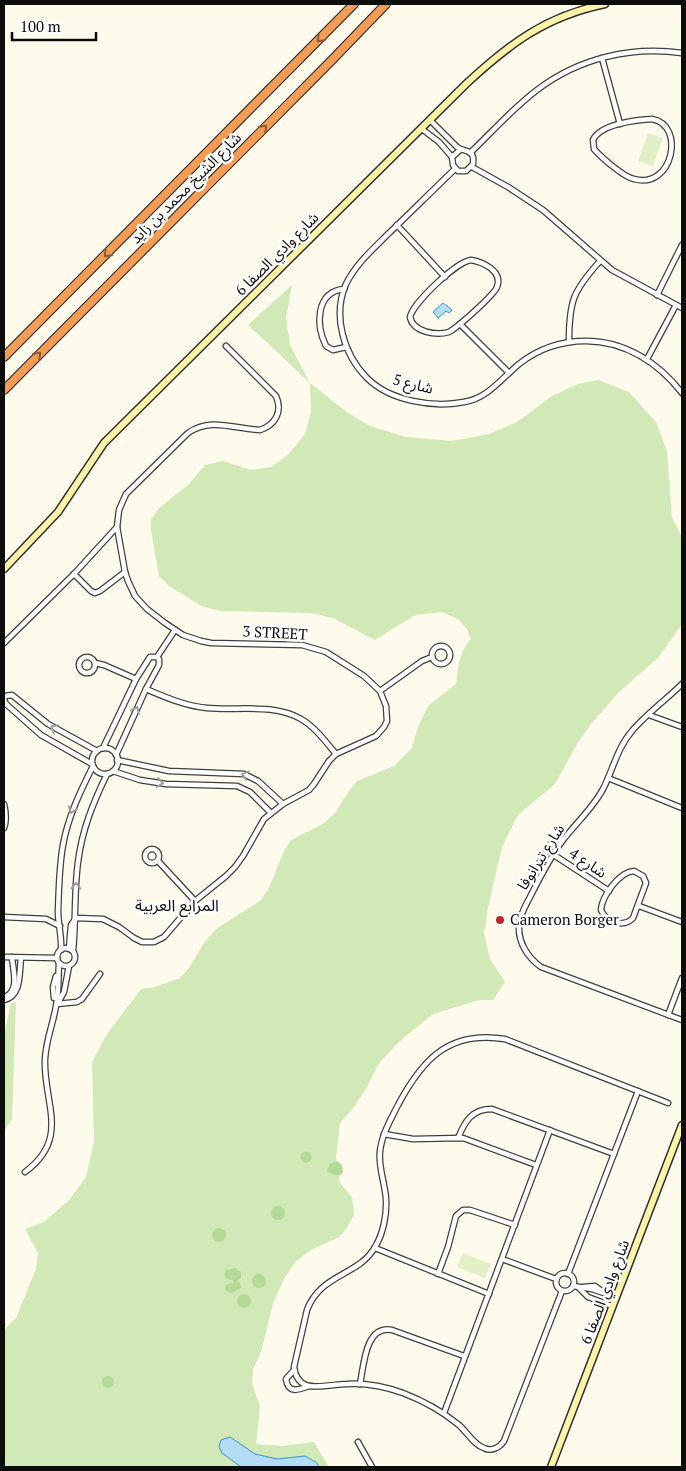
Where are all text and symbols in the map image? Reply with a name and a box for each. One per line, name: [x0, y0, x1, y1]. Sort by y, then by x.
scale bar: [12, 10, 96, 42]
text: 100 m: [20, 16, 61, 36]
one-way arrow: [317, 33, 326, 42]
one-way arrow: [258, 125, 267, 134]
street label: شارع الشيخ محمد بن زايد: [125, 127, 248, 249]
street label: شارع وادي الصفا 6: [230, 207, 325, 302]
one-way arrow: [104, 248, 113, 257]
one-way arrow: [32, 352, 41, 361]
street label: شارع 5: [390, 368, 436, 401]
street label: 3 STREET: [242, 620, 308, 644]
one-way arrow: [129, 706, 140, 715]
one-way arrow: [50, 725, 60, 734]
one-way arrow: [241, 771, 249, 781]
one-way arrow: [155, 778, 164, 788]
one-way arrow: [68, 805, 78, 814]
street label: شارع تيرانوفا: [512, 819, 571, 895]
street label: شارع 4: [564, 842, 611, 885]
one-way arrow: [71, 881, 82, 889]
district label: المرابع العربية: [135, 894, 219, 918]
place label: Cameron Borger: [510, 909, 619, 929]
marker: Cameron Borger: [494, 914, 506, 926]
street label: شارع وادي الصفا 6: [575, 1236, 636, 1348]

